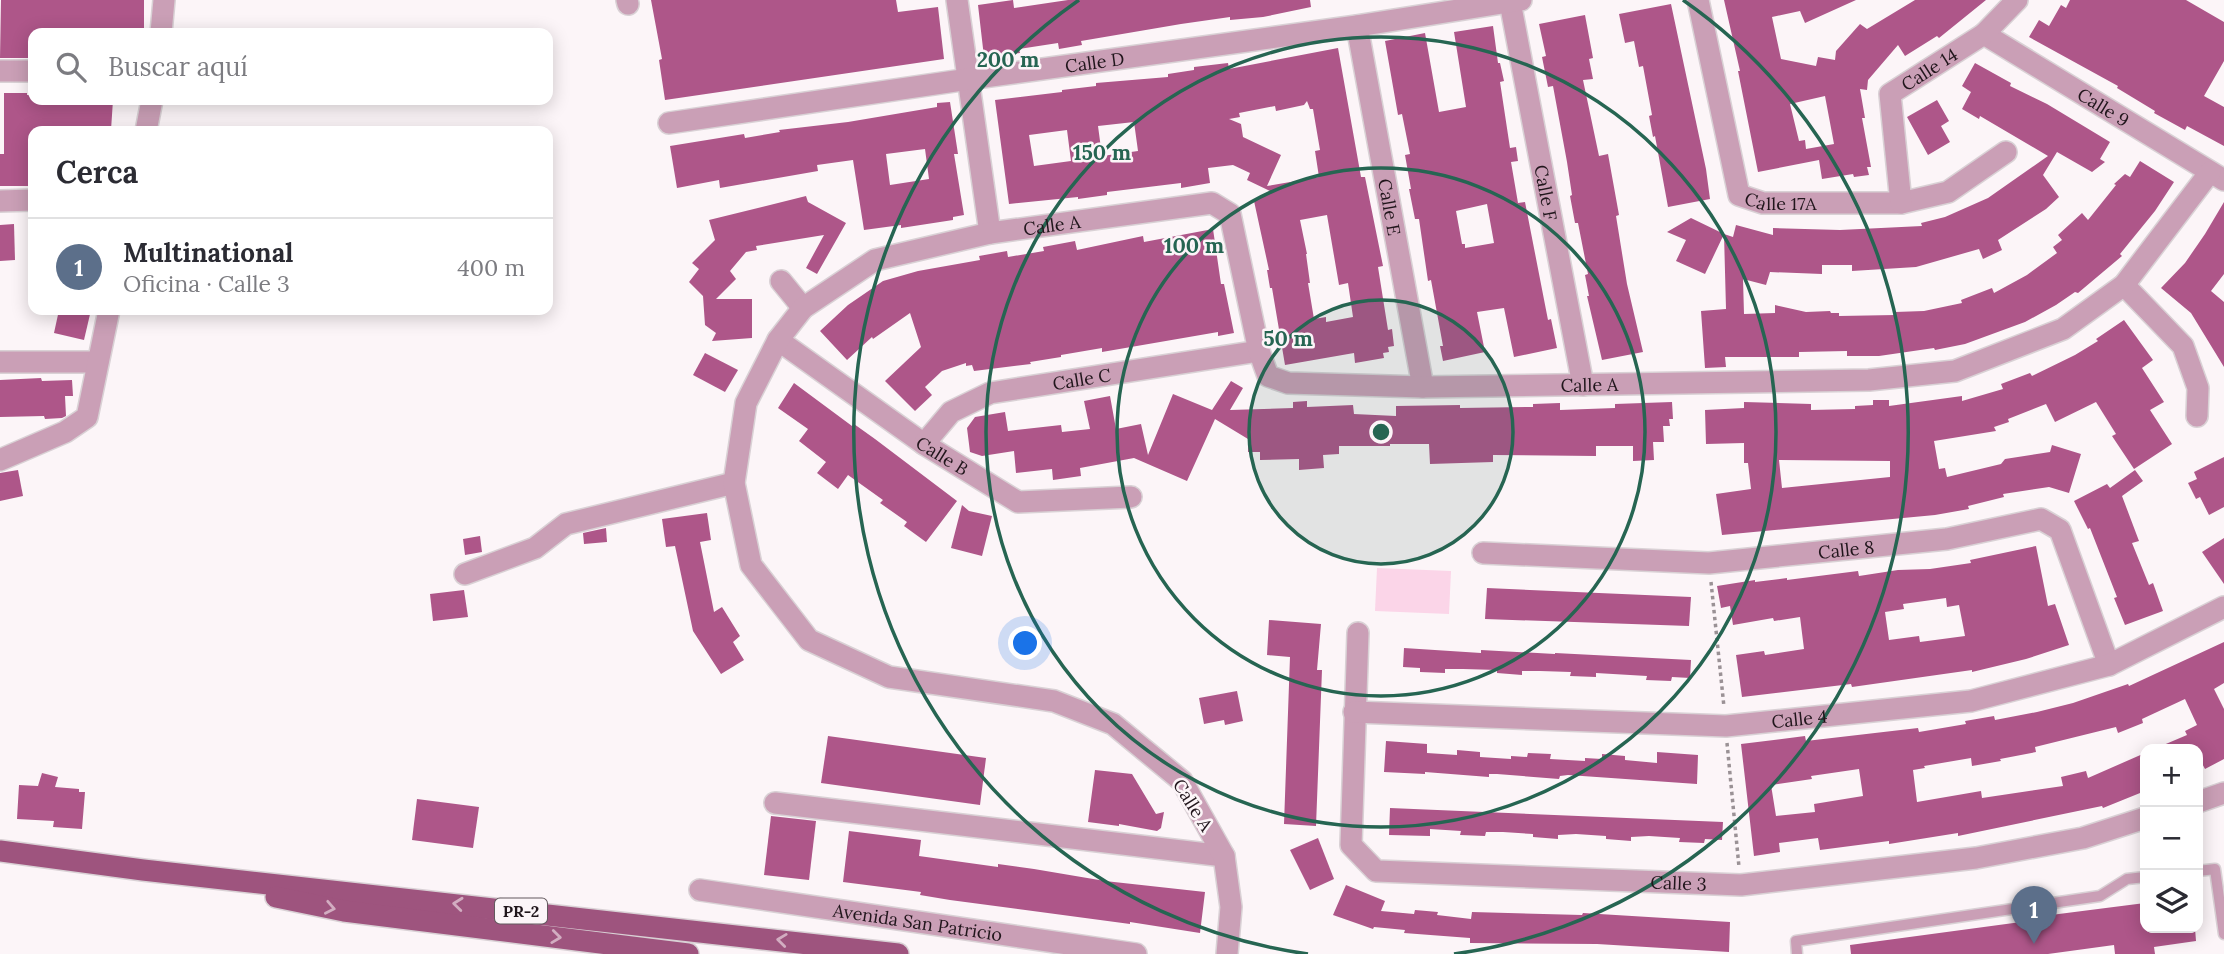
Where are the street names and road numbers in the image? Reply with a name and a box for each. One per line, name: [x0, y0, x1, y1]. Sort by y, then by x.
street label: Calle 14: [1897, 42, 1962, 96]
street label: Calle D: [1064, 46, 1126, 77]
street label: Calle 9: [2073, 82, 2134, 131]
street label: Calle F: [1530, 163, 1563, 222]
street label: Calle E: [1374, 177, 1407, 237]
street label: Calle 17A: [1742, 186, 1817, 215]
street label: Calle A: [1022, 209, 1082, 240]
street label: Calle C: [1051, 363, 1113, 395]
street label: Calle A: [1560, 372, 1619, 396]
street label: Calle B: [912, 431, 973, 480]
street label: Calle 8: [1817, 535, 1875, 563]
street label: Calle 4: [1770, 704, 1829, 733]
street label: Calle A: [1168, 775, 1218, 836]
street label: Calle 3: [1650, 870, 1707, 895]
road number: PR-2: [495, 898, 547, 923]
street label: Avenida San Patricio: [831, 898, 1004, 946]

